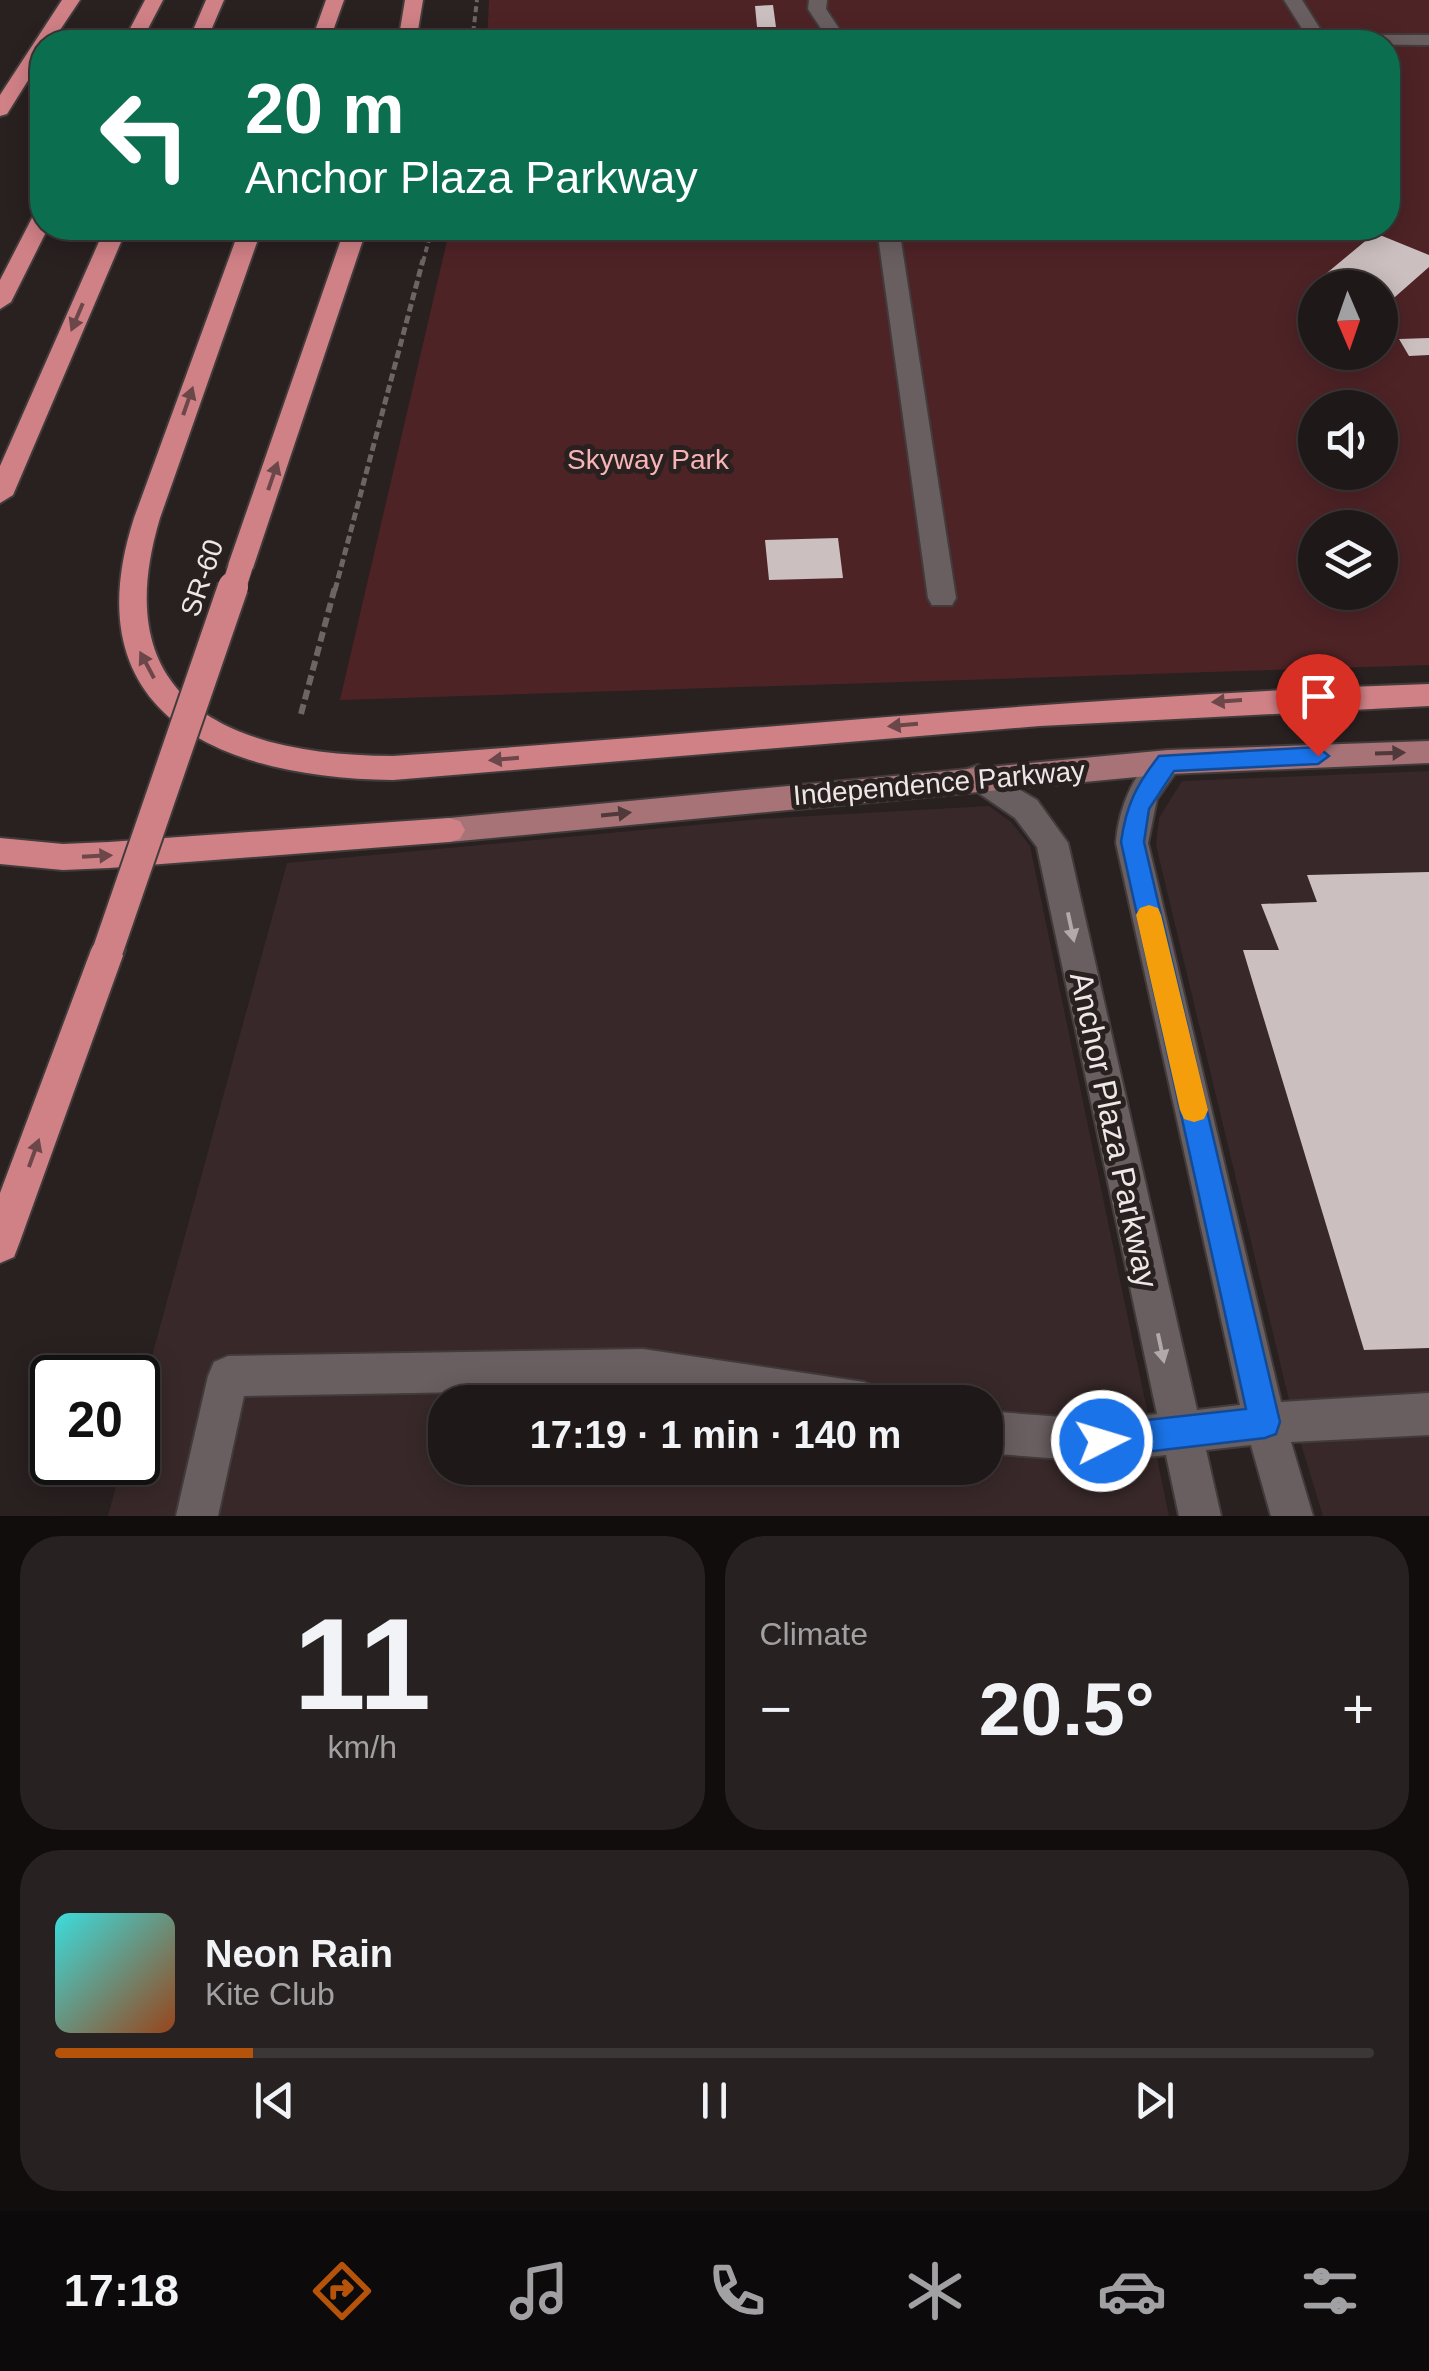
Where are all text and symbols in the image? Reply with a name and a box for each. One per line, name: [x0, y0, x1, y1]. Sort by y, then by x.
icon: left: [80, 70, 210, 200]
text: 20 m: [245, 70, 405, 148]
text: Anchor Plaza Parkway: [245, 152, 698, 203]
north arrow: [1298, 270, 1398, 370]
map controls: [1298, 270, 1398, 610]
one-way arrow: [69, 302, 85, 332]
one-way arrow: [181, 386, 196, 416]
button: sound: [1298, 390, 1398, 490]
park label: Skyway Park: [567, 444, 730, 475]
one-way arrow: [266, 461, 281, 491]
button: layers: [1298, 510, 1398, 610]
street label: SR-60: [174, 535, 230, 621]
one-way arrow: [139, 650, 156, 679]
pin: [1276, 654, 1361, 757]
icon: arrive: [1291, 669, 1346, 724]
one-way arrow: [1210, 693, 1242, 709]
one-way arrow: [886, 717, 918, 733]
one-way arrow: [1374, 745, 1406, 761]
one-way arrow: [488, 751, 520, 767]
street label: Independence Parkway: [792, 755, 1086, 811]
one-way arrow: [601, 805, 632, 821]
one-way arrow: [82, 847, 114, 863]
one-way arrow: [1063, 912, 1079, 943]
street label: Anchor Plaza Parkway: [1063, 969, 1165, 1291]
one-way arrow: [27, 1137, 42, 1167]
one-way arrow: [1153, 1333, 1169, 1364]
speed limit sign: 20: [30, 1355, 160, 1485]
position arrow: [1050, 1389, 1154, 1493]
text: 17:19 · 1 min · 140 m: [530, 1414, 901, 1456]
text: 11: [294, 1591, 431, 1737]
text: Climate: [760, 1616, 868, 1652]
text: 20.5°: [979, 1667, 1155, 1751]
text: −: [760, 1678, 792, 1740]
text: +: [1342, 1678, 1374, 1740]
text: km/h: [328, 1729, 397, 1765]
text: Neon Rain: [205, 1933, 393, 1975]
text: Kite Club: [205, 1976, 335, 2012]
icon: previous: [247, 2073, 302, 2128]
icon: pause: [687, 2073, 742, 2128]
icon: next: [1127, 2073, 1182, 2128]
icon: directions: [307, 2256, 377, 2326]
icon: music: [504, 2256, 574, 2326]
icon: phone: [702, 2256, 772, 2326]
icon: climate: [900, 2256, 970, 2326]
icon: car: [1097, 2256, 1167, 2326]
icon: filters: [1295, 2256, 1365, 2326]
text: 17:18: [64, 2265, 179, 2316]

